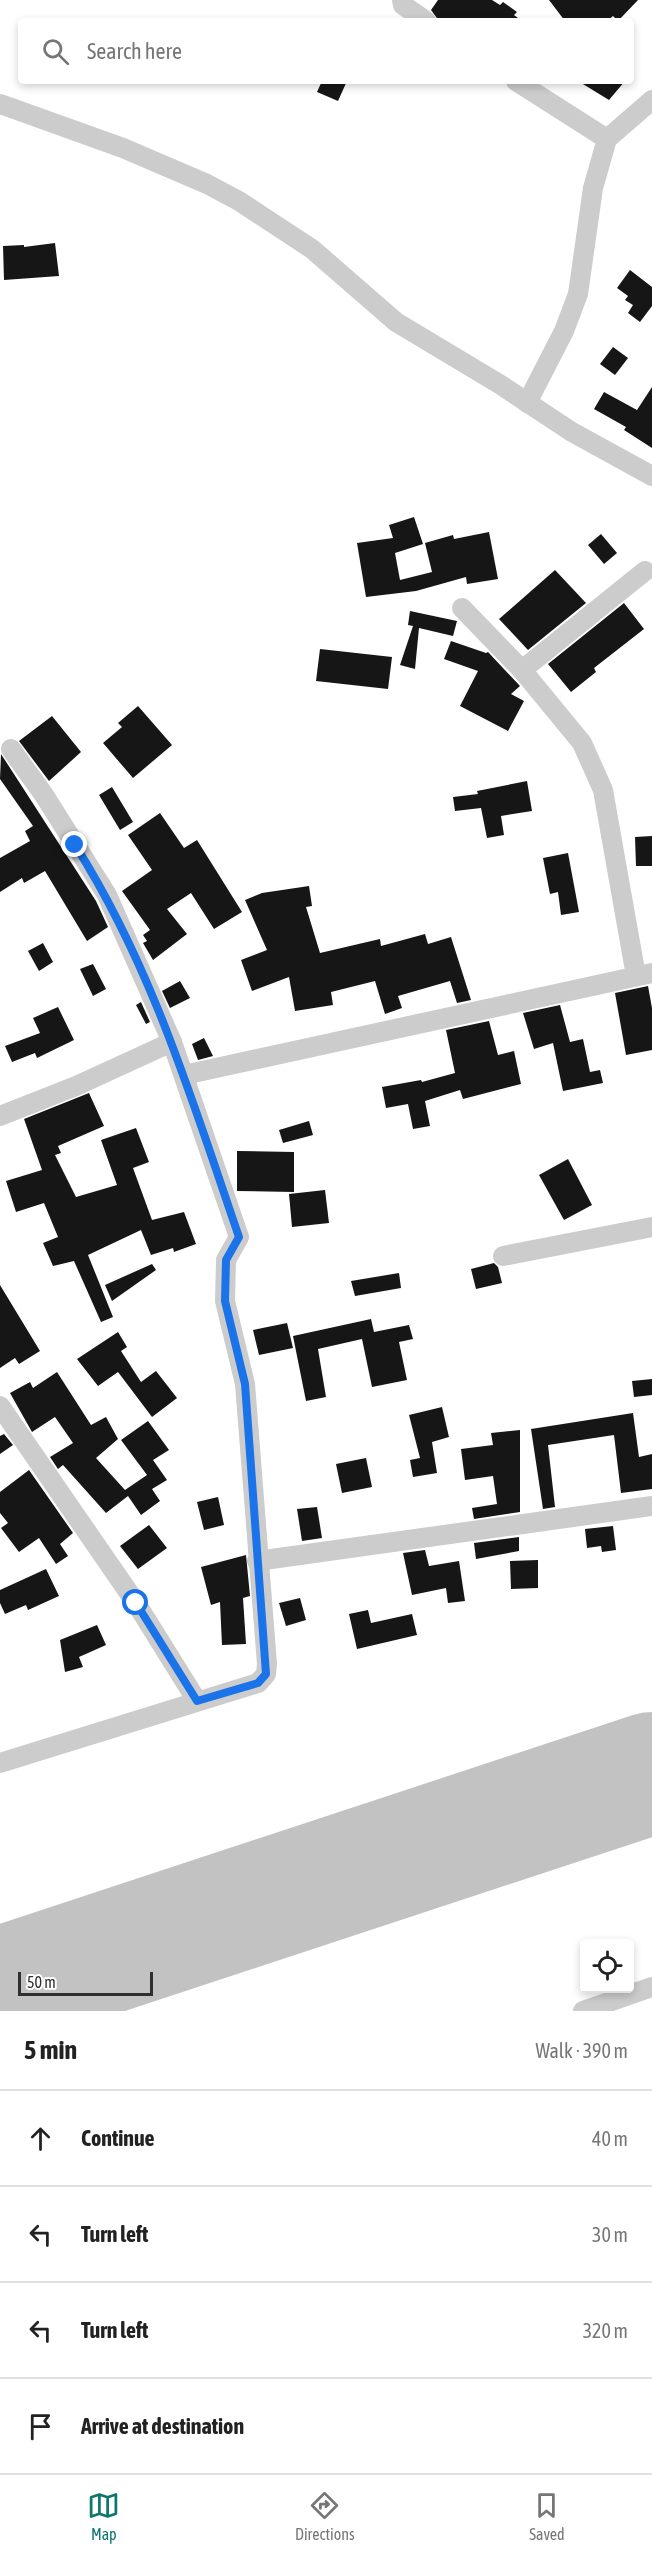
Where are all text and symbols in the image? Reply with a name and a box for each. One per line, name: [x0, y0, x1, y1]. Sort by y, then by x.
search box: [18, 18, 634, 84]
icon: search: [39, 35, 72, 68]
text: Search here: [87, 38, 182, 64]
route end: [61, 831, 87, 857]
route start: [122, 1589, 148, 1615]
map controls: [580, 1939, 634, 1993]
button: locate: [580, 1939, 634, 1993]
scale bar: [18, 1969, 153, 1996]
text: 50 m: [27, 1973, 56, 1991]
text: 5 min: [24, 2035, 77, 2065]
text: Walk · 390 m: [536, 2039, 628, 2062]
icon: ahead: [24, 2122, 57, 2155]
text: Continue: [81, 2125, 155, 2151]
text: 40 m: [592, 2127, 628, 2150]
icon: left: [24, 2218, 57, 2251]
text: Turn left: [81, 2221, 148, 2247]
text: 30 m: [592, 2223, 628, 2246]
icon: left: [24, 2314, 57, 2347]
text: Turn left: [81, 2317, 148, 2343]
text: 320 m: [583, 2319, 628, 2342]
icon: arrive: [24, 2410, 57, 2443]
text: Arrive at destination: [81, 2413, 244, 2439]
tab: Map: [87, 2489, 120, 2543]
tab: Directions: [295, 2489, 355, 2543]
tab: Saved: [529, 2489, 565, 2543]

